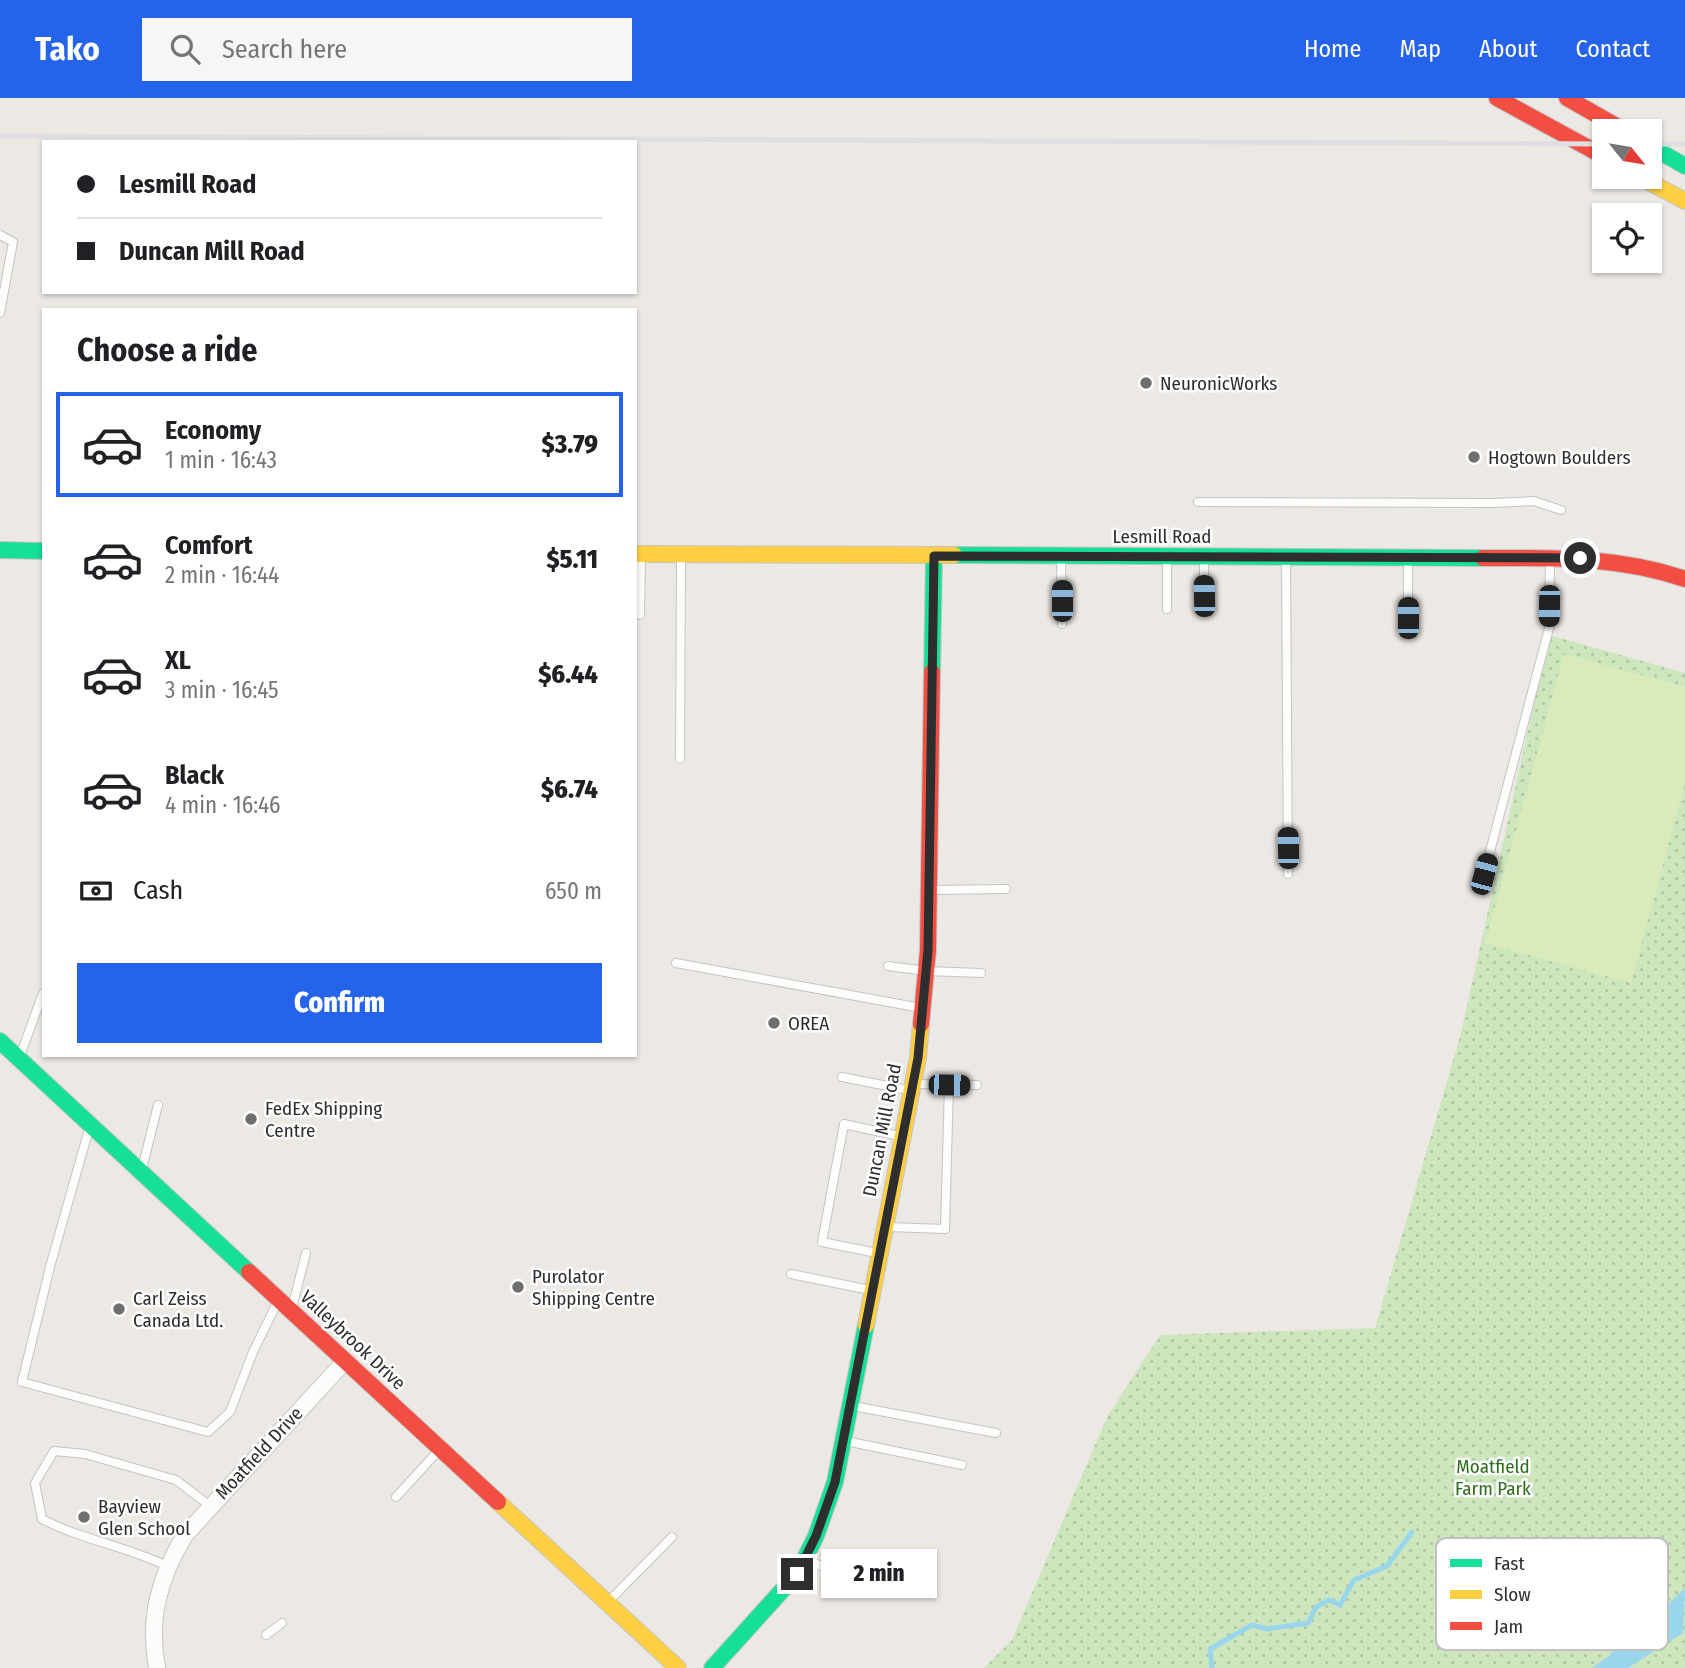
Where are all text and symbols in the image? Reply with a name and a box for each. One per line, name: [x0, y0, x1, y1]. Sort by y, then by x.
search box: [142, 18, 632, 81]
text: Tako: [35, 29, 100, 69]
icon: search: [166, 30, 204, 68]
text: Search here: [222, 34, 347, 65]
text: Home: [1304, 35, 1361, 63]
text: Map: [1399, 35, 1441, 63]
text: About: [1479, 35, 1537, 63]
text: Contact: [1575, 35, 1650, 63]
north arrow: [1592, 119, 1662, 189]
map controls: [1592, 119, 1662, 273]
text: Lesmill Road: [119, 169, 256, 200]
button: locate: [1592, 203, 1662, 273]
text: Duncan Mill Road: [119, 236, 305, 267]
text: Choose a ride: [77, 331, 258, 369]
place label: NeuronicWorks: [1160, 372, 1277, 395]
marker: NeuronicWorks: [1138, 375, 1154, 391]
icon: car: [81, 413, 144, 476]
text: Economy: [165, 415, 261, 446]
text: $3.79: [542, 429, 598, 460]
text: 1 min · 16:43: [165, 446, 277, 474]
place label: Hogtown Boulders: [1488, 446, 1631, 469]
marker: Hogtown Boulders: [1466, 449, 1482, 465]
street label: Lesmill Road: [1113, 525, 1211, 548]
icon: car: [81, 528, 144, 591]
text: Comfort: [165, 530, 253, 561]
route start: [1564, 542, 1596, 574]
text: $5.11: [546, 544, 598, 575]
text: 2 min · 16:44: [165, 561, 279, 589]
car: [1194, 575, 1215, 617]
car: [1052, 580, 1073, 622]
car: [1539, 585, 1560, 627]
car: [1398, 597, 1419, 639]
icon: car: [81, 643, 144, 706]
text: XL: [165, 645, 191, 676]
text: $6.44: [538, 659, 598, 690]
text: 3 min · 16:45: [165, 676, 279, 704]
icon: car: [81, 758, 144, 821]
text: Black: [165, 760, 224, 791]
text: $6.74: [541, 774, 598, 805]
text: 4 min · 16:46: [165, 791, 281, 819]
car: [1278, 827, 1299, 869]
car: [1469, 851, 1500, 897]
icon: cash: [77, 872, 115, 910]
text: Cash: [133, 875, 183, 906]
text: 650 m: [545, 877, 602, 905]
button: Confirm: [77, 963, 602, 1043]
place label: OREA: [788, 1012, 829, 1035]
marker: OREA: [766, 1015, 782, 1031]
street label: Duncan Mill Road: [858, 1062, 906, 1198]
car: [928, 1074, 971, 1096]
place label: FedEx Shipping Centre: [265, 1097, 382, 1142]
marker: FedEx Shipping Centre: [243, 1111, 259, 1127]
place label: Purolator Shipping Centre: [532, 1265, 655, 1310]
marker: Purolator Shipping Centre: [510, 1279, 526, 1295]
street label: Valleybrook Drive: [296, 1285, 410, 1395]
place label: Carl Zeiss Canada Ltd.: [133, 1287, 223, 1332]
marker: Carl Zeiss Canada Ltd.: [111, 1301, 127, 1317]
street label: Moatfield Drive: [210, 1402, 308, 1504]
park label: Moatfield Farm Park: [1455, 1455, 1531, 1500]
place label: Bayview Glen School: [98, 1495, 190, 1540]
marker: Bayview Glen School: [76, 1509, 92, 1525]
legend: [1436, 1538, 1668, 1650]
callout: 2 min: [822, 1550, 937, 1598]
text: Fast: [1494, 1552, 1525, 1575]
route end: [781, 1558, 813, 1590]
text: 2 min: [854, 1559, 904, 1587]
text: Slow: [1494, 1583, 1531, 1606]
text: Jam: [1494, 1615, 1523, 1638]

